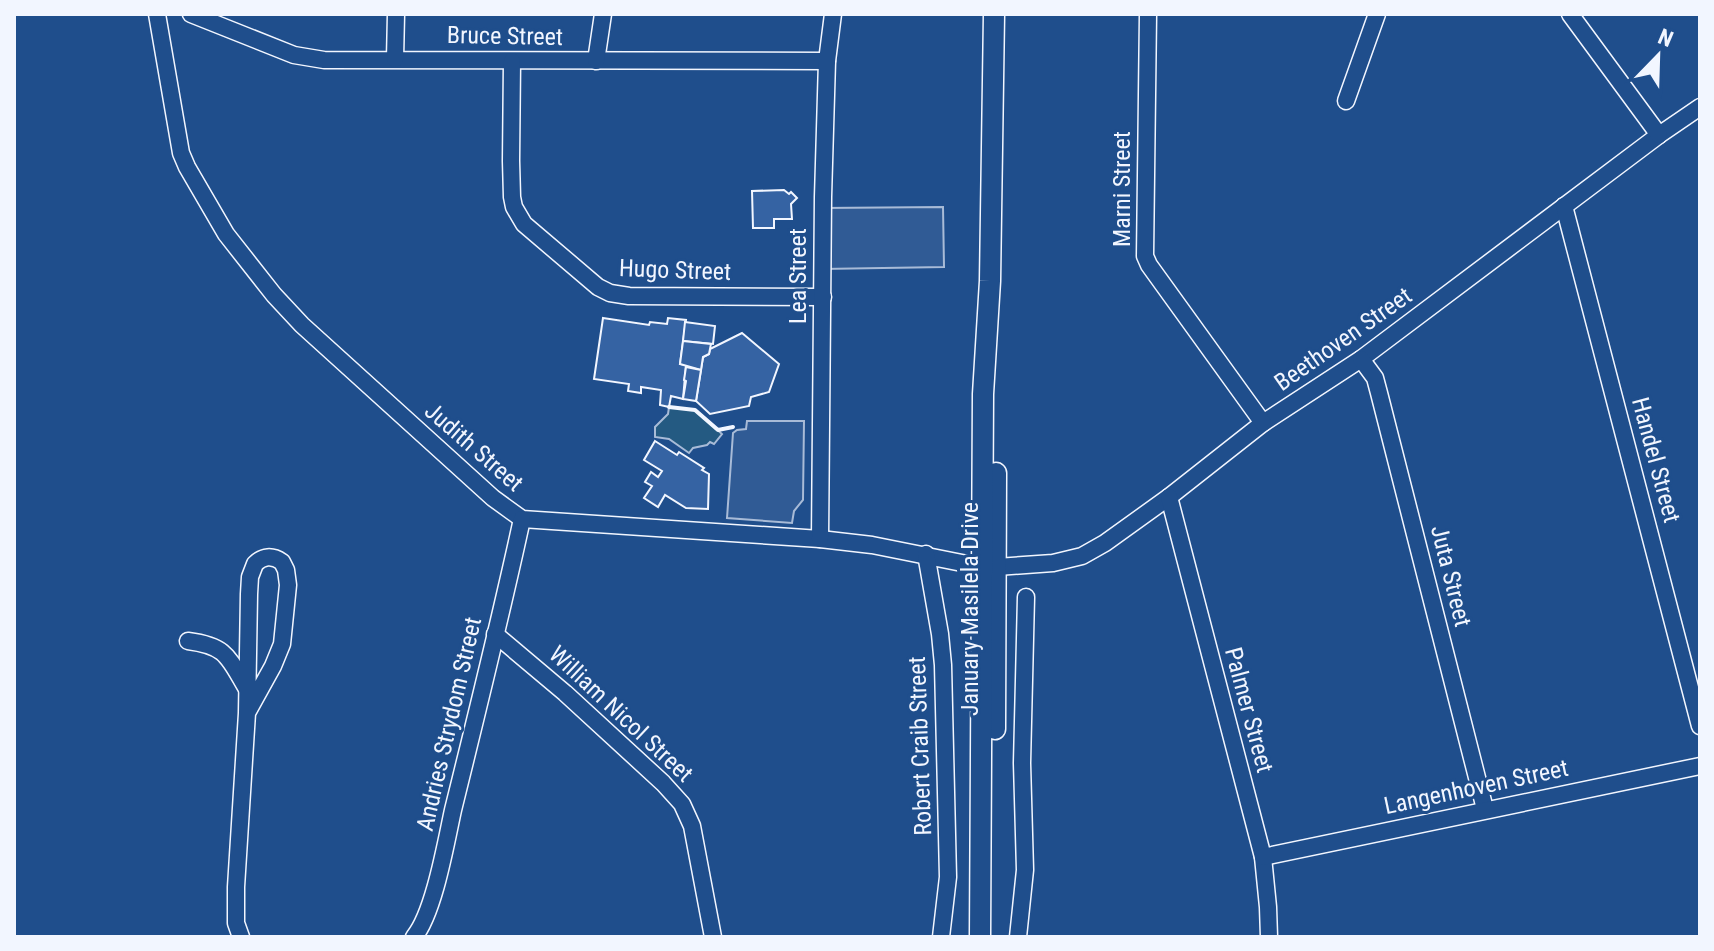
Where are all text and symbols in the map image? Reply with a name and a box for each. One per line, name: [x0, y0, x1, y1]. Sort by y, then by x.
north arrow: [1618, 16, 1698, 96]
street label: Bruce Street: [447, 21, 563, 51]
text: N: [1655, 24, 1677, 52]
street label: Marni Street: [1108, 131, 1136, 247]
street label: Lea Street: [784, 228, 812, 324]
street label: Hugo Street: [618, 254, 732, 286]
street label: Beethoven Street: [1269, 281, 1417, 397]
street label: Handel Street: [1626, 394, 1686, 526]
street label: Judith Street: [419, 397, 529, 497]
street label: January Masilela Drive: [956, 502, 984, 716]
street label: Juta Street: [1425, 522, 1477, 630]
street label: Andries Strydom Street: [411, 614, 487, 834]
street label: William Nicol Street: [543, 640, 699, 788]
street label: Palmer Street: [1219, 644, 1279, 776]
street label: Robert Craib Street: [903, 656, 937, 836]
street label: Langenhoven Street: [1381, 754, 1571, 820]

